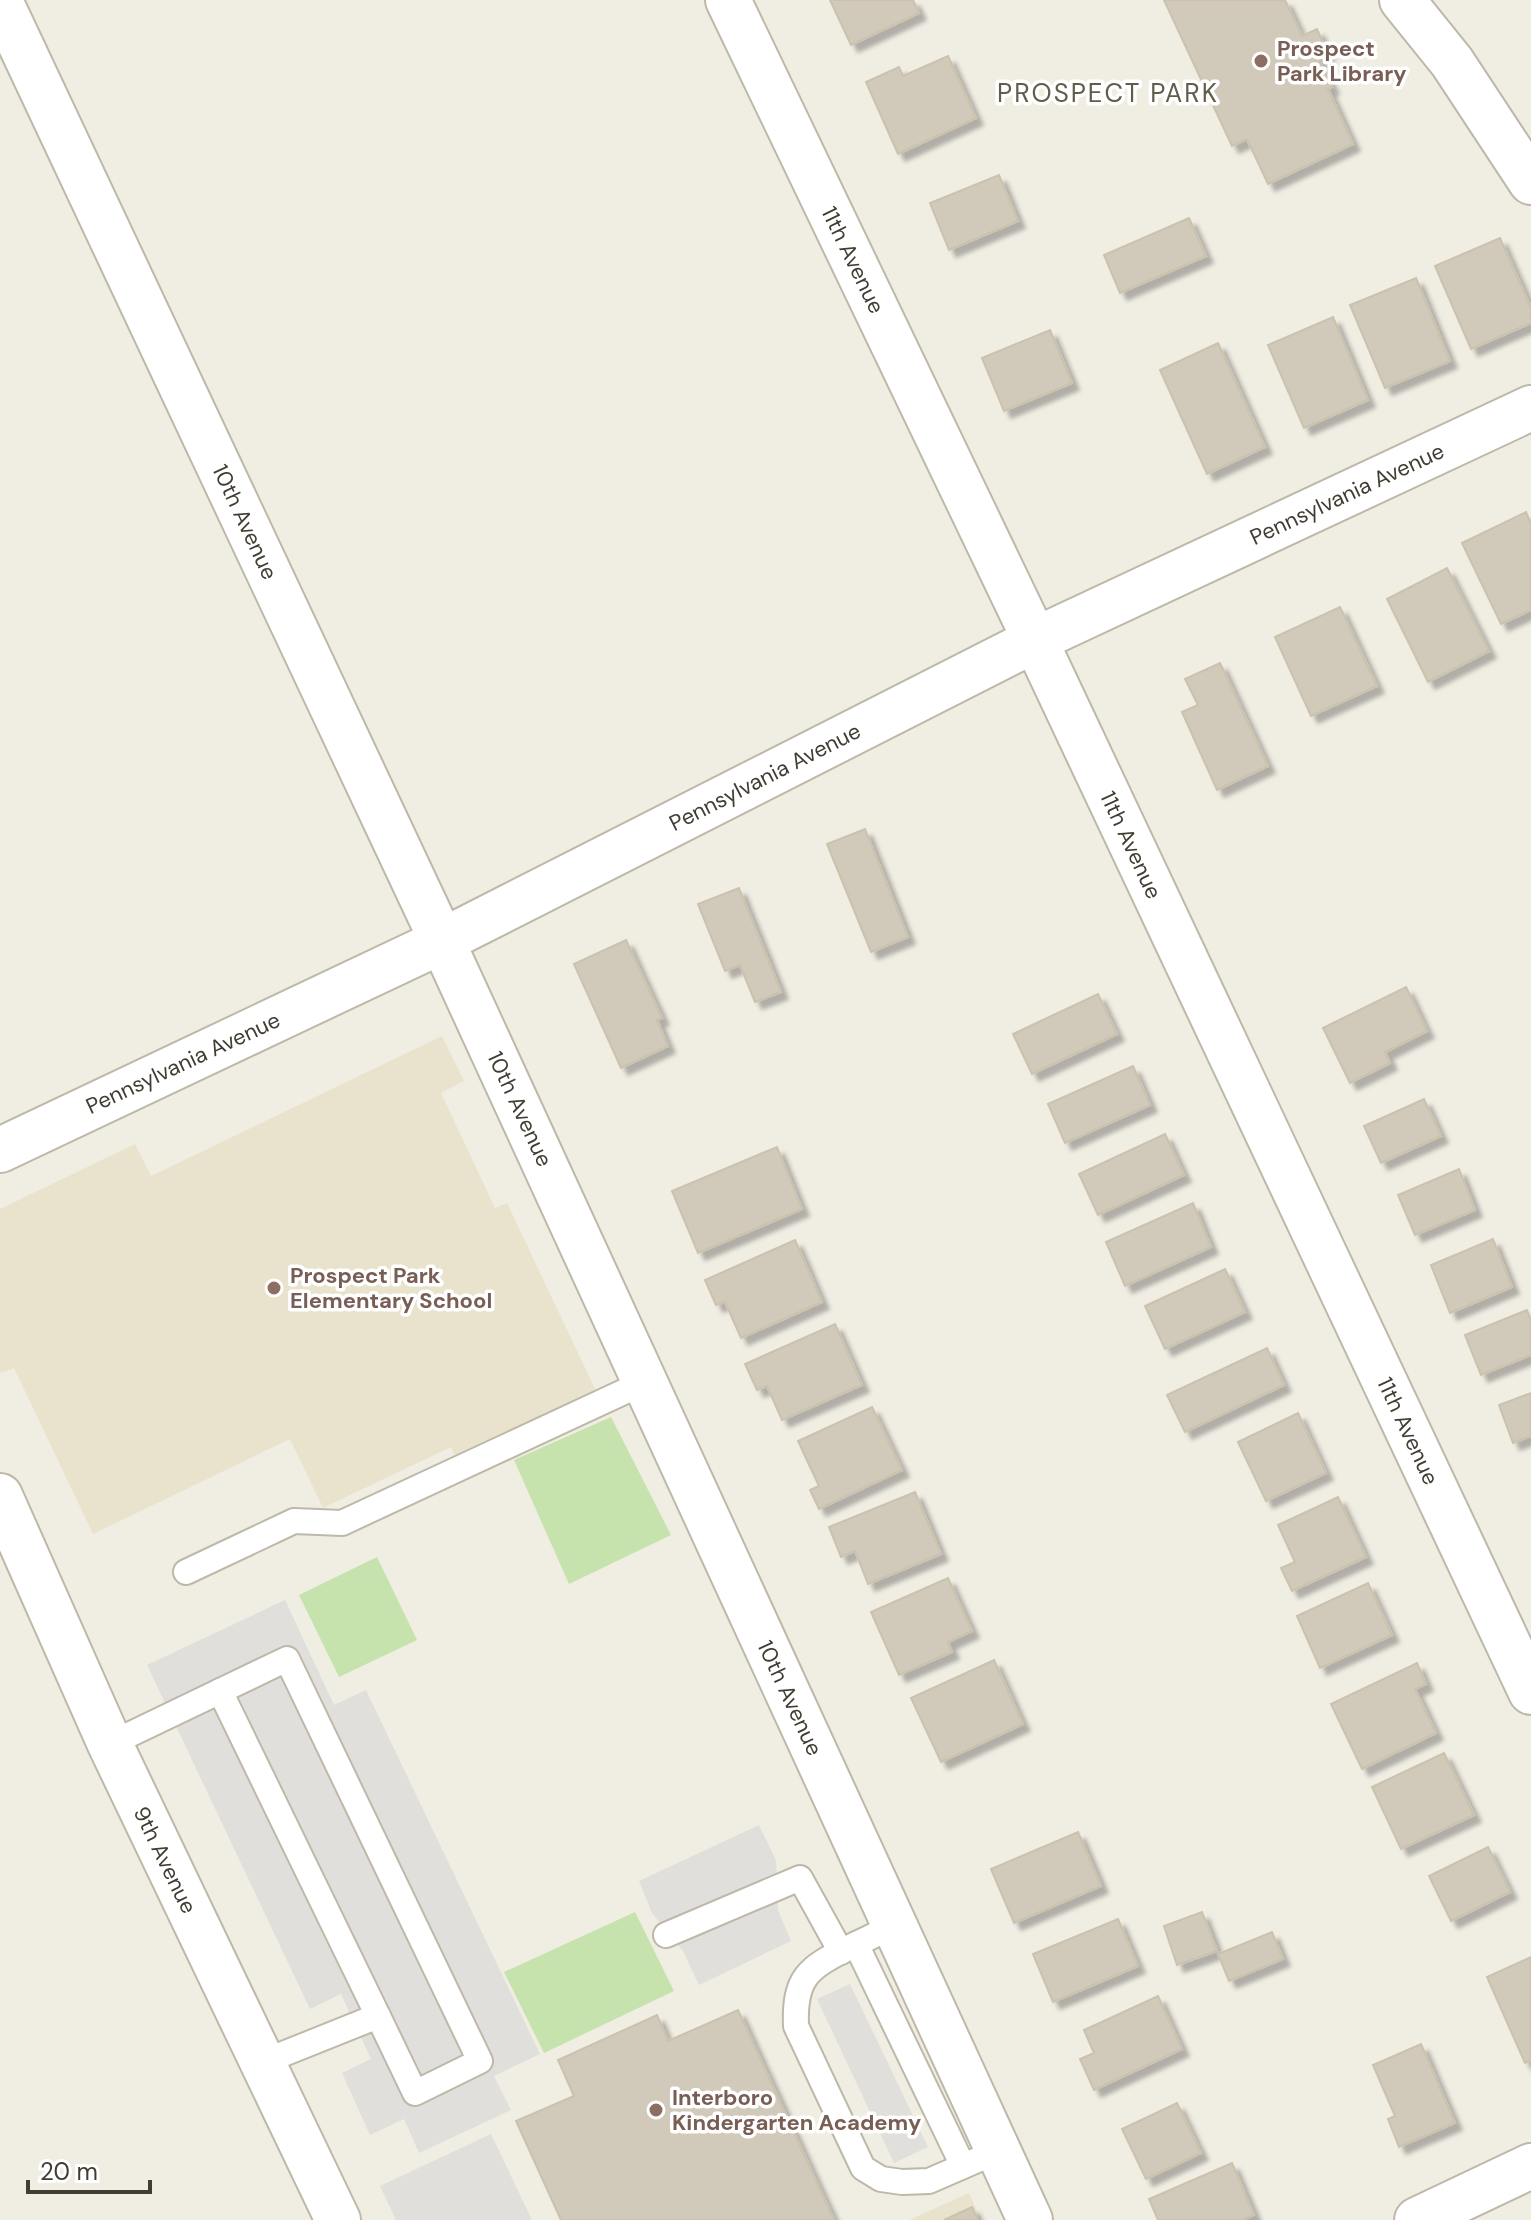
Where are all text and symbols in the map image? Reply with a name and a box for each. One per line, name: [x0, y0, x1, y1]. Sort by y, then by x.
place label: Prospect Park Library: [1277, 34, 1406, 88]
marker: Prospect Park Library: [1252, 52, 1270, 70]
district label: PROSPECT PARK: [997, 76, 1219, 110]
street label: 11th Avenue: [815, 202, 891, 318]
street label: Pennsylvania Avenue: [1245, 436, 1449, 552]
street label: 10th Avenue: [206, 460, 284, 584]
street label: Pennsylvania Avenue: [664, 716, 866, 838]
street label: 11th Avenue: [1093, 786, 1169, 904]
street label: Pennsylvania Avenue: [81, 1005, 285, 1121]
street label: 10th Avenue: [481, 1047, 559, 1171]
place label: Prospect Park Elementary School: [290, 1261, 492, 1315]
marker: Prospect Park Elementary School: [265, 1279, 283, 1297]
street label: 11th Avenue: [1370, 1372, 1446, 1490]
street label: 10th Avenue: [751, 1636, 829, 1760]
street label: 9th Avenue: [127, 1802, 203, 1918]
place label: Interboro Kindergarten Academy: [672, 2083, 921, 2137]
marker: Interboro Kindergarten Academy: [647, 2101, 665, 2119]
scale bar: [28, 2144, 150, 2194]
text: 20 m: [40, 2156, 98, 2187]

